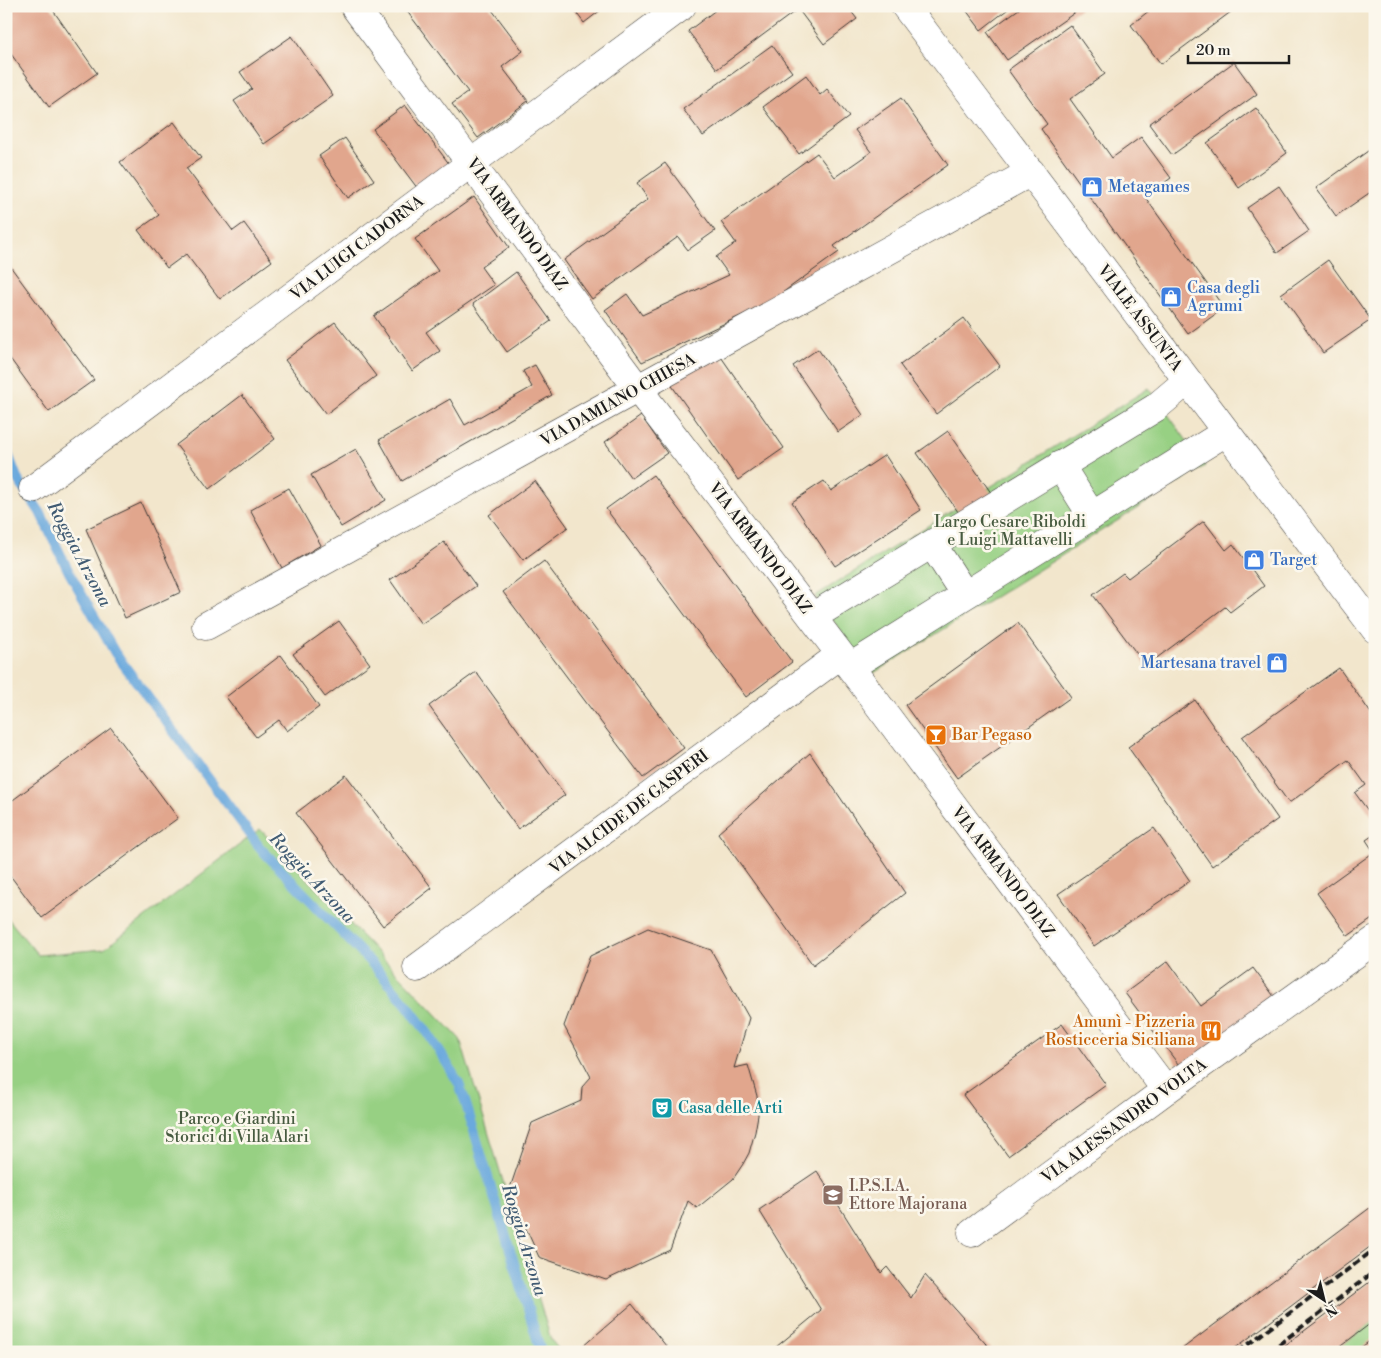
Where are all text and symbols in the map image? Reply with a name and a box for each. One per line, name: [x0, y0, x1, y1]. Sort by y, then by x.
scale bar: [1188, 32, 1290, 64]
text: 20 m: [1196, 41, 1231, 60]
street label: VIA ARMANDO DIAZ: [462, 153, 572, 294]
shop icon: Metagames: [1080, 175, 1104, 199]
place label: Metagames: [1108, 177, 1190, 197]
street label: VIA LUIGI CADORNA: [285, 191, 429, 305]
street label: VIALE ASSUNTA: [1093, 260, 1187, 376]
place label: Casa degli Agrumi: [1186, 278, 1260, 316]
shop icon: Casa degli Agrumi: [1159, 285, 1183, 309]
street label: VIA DAMIANO CHIESA: [536, 349, 700, 451]
street label: VIA ARMANDO DIAZ: [704, 478, 816, 617]
water label: Roggia Arzona: [41, 497, 117, 612]
park label: Largo Cesare Riboldi e Luigi Mattavelli: [934, 512, 1086, 550]
shop icon: Target: [1242, 548, 1266, 572]
place label: Target: [1270, 550, 1317, 570]
shop icon: Martesana travel: [1265, 651, 1289, 675]
place label: Martesana travel: [1141, 653, 1261, 673]
bar icon: Bar Pegaso: [924, 723, 948, 747]
place label: Bar Pegaso: [951, 725, 1032, 745]
street label: VIA ALCIDE DE GASPERI: [545, 746, 713, 879]
street label: VIA ARMANDO DIAZ: [947, 802, 1059, 941]
water label: Roggia Arzona: [263, 827, 361, 929]
place label: Amunì - Pizzeria Rosticceria Siciliana: [1045, 1012, 1196, 1050]
restaurant icon: Amunì - Pizzeria Rosticceria Siciliana: [1199, 1019, 1223, 1043]
street label: VIA ALESSANDRO VOLTA: [1037, 1054, 1211, 1188]
theatre icon: Casa delle Arti: [650, 1096, 674, 1120]
place label: Casa delle Arti: [678, 1098, 783, 1118]
park label: Parco e Giardini Storici di Villa Alari: [165, 1109, 309, 1147]
place label: I.P.S.I.A. Ettore Majorana: [849, 1176, 968, 1214]
water label: Roggia Arzona: [496, 1180, 552, 1300]
school or university icon: I.P.S.I.A. Ettore Majorana: [821, 1183, 845, 1207]
north arrow: [1298, 1276, 1348, 1326]
text: N: [1321, 1299, 1341, 1320]

